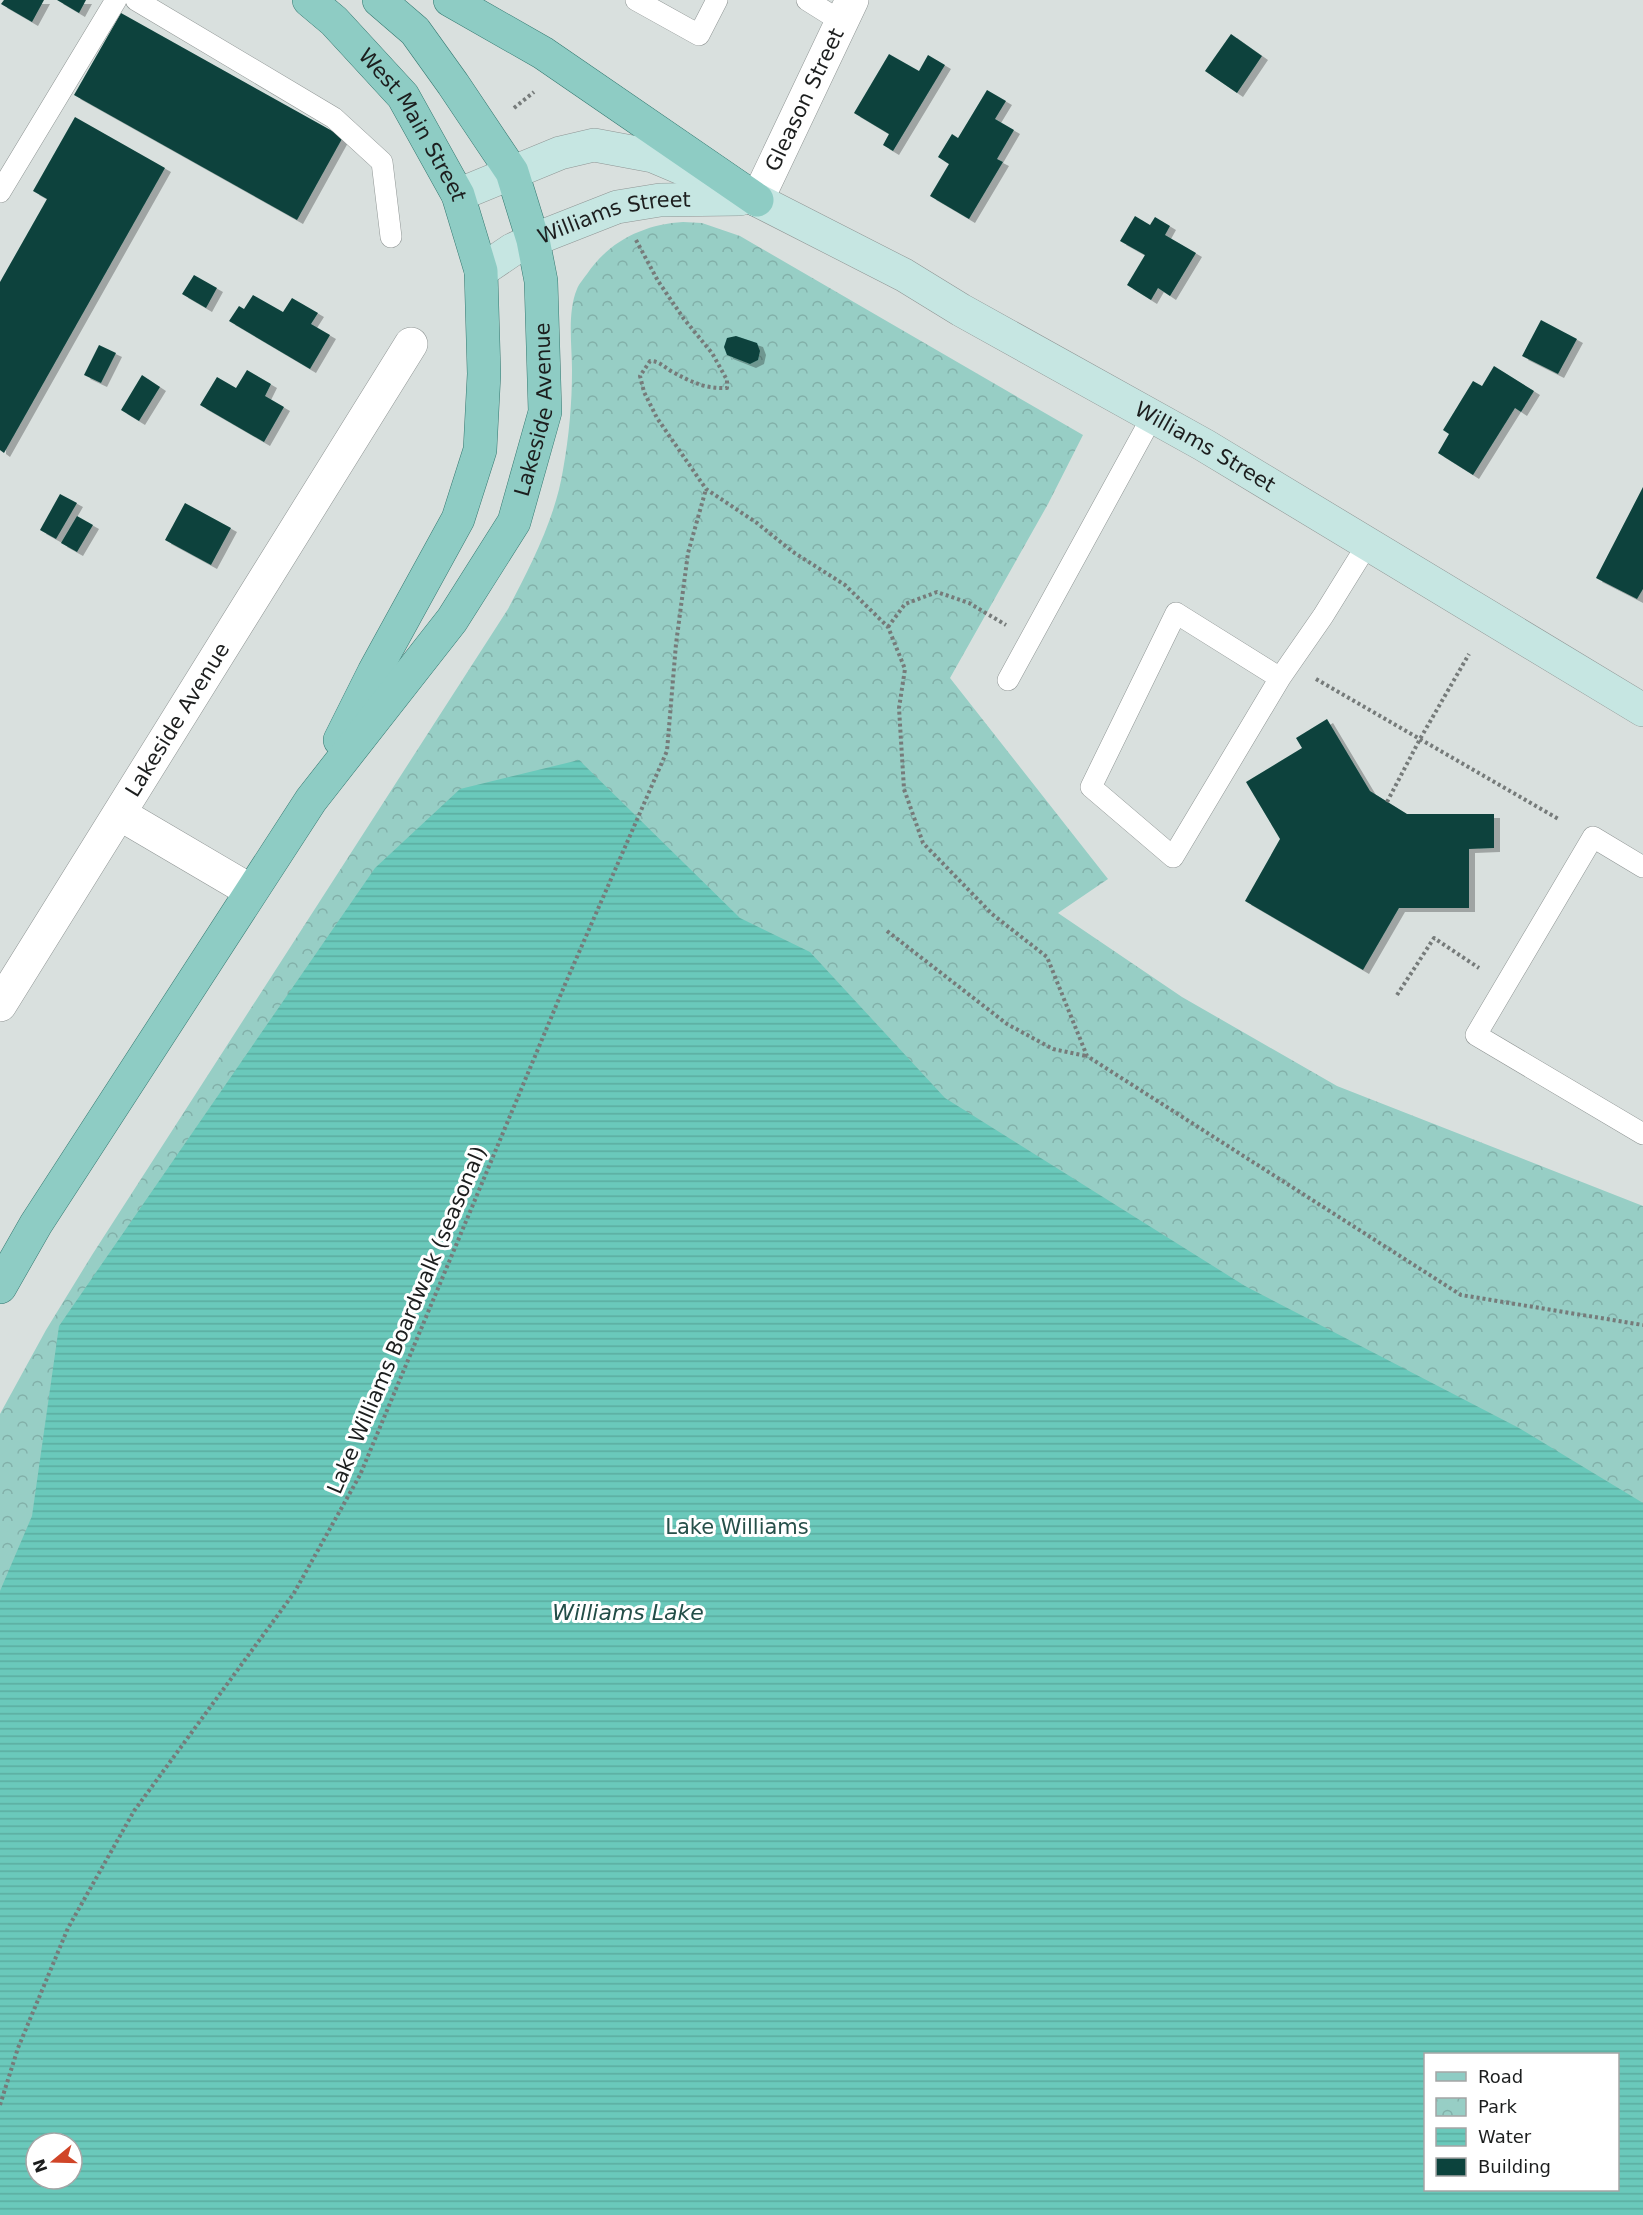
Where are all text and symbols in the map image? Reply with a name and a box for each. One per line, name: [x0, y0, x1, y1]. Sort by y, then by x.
street label: Gleason Street: [760, 24, 849, 175]
street label: West Main Street: [353, 44, 471, 204]
street label: Williams Street: [534, 188, 691, 249]
street label: Lakeside Avenue: [510, 322, 558, 499]
street label: Williams Street: [1131, 397, 1280, 497]
street label: Lakeside Avenue: [121, 638, 234, 801]
street label: Lake Williams Boardwalk (seasonal): [323, 1142, 491, 1498]
park label: Lake Williams: [665, 1515, 809, 1539]
water label: Williams Lake: [552, 1600, 704, 1625]
legend: [1424, 2053, 1619, 2191]
text: Road: [1478, 2066, 1523, 2087]
text: Park: [1478, 2096, 1517, 2117]
text: Water: [1478, 2126, 1532, 2147]
north arrow: [24, 2131, 84, 2191]
text: N: [29, 2156, 51, 2175]
text: Building: [1478, 2156, 1551, 2177]

